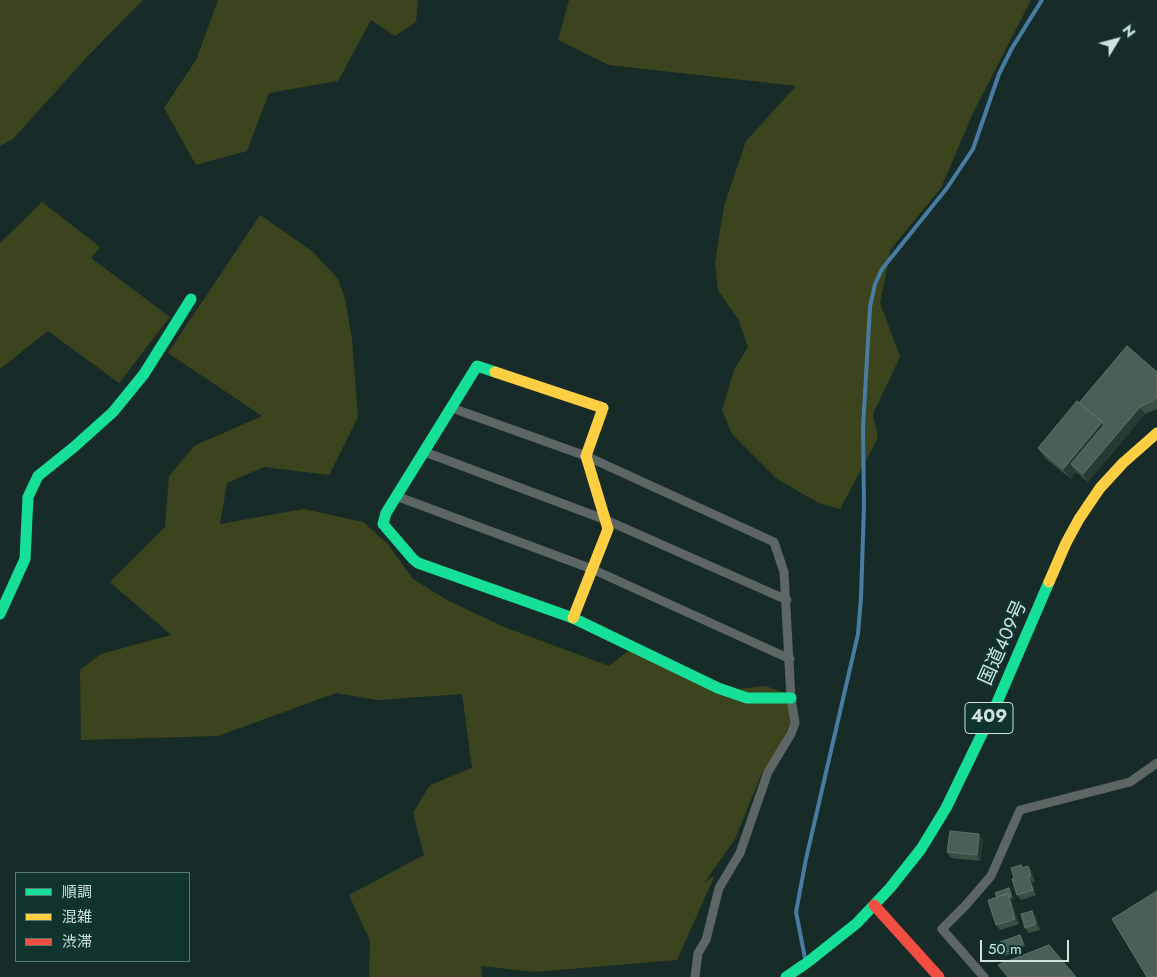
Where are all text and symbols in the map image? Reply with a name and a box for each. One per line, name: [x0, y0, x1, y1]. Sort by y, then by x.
north arrow: [1092, 15, 1142, 65]
text: N: [1118, 21, 1140, 41]
street label: 国道409号: [975, 597, 1033, 689]
road number: 409: [965, 702, 1013, 734]
legend: [15, 872, 190, 962]
text: 順調: [62, 881, 92, 903]
text: 混雑: [62, 906, 92, 928]
scale bar: [982, 930, 1071, 962]
text: 渋滞: [62, 931, 92, 953]
text: 50 m: [988, 938, 1022, 960]

